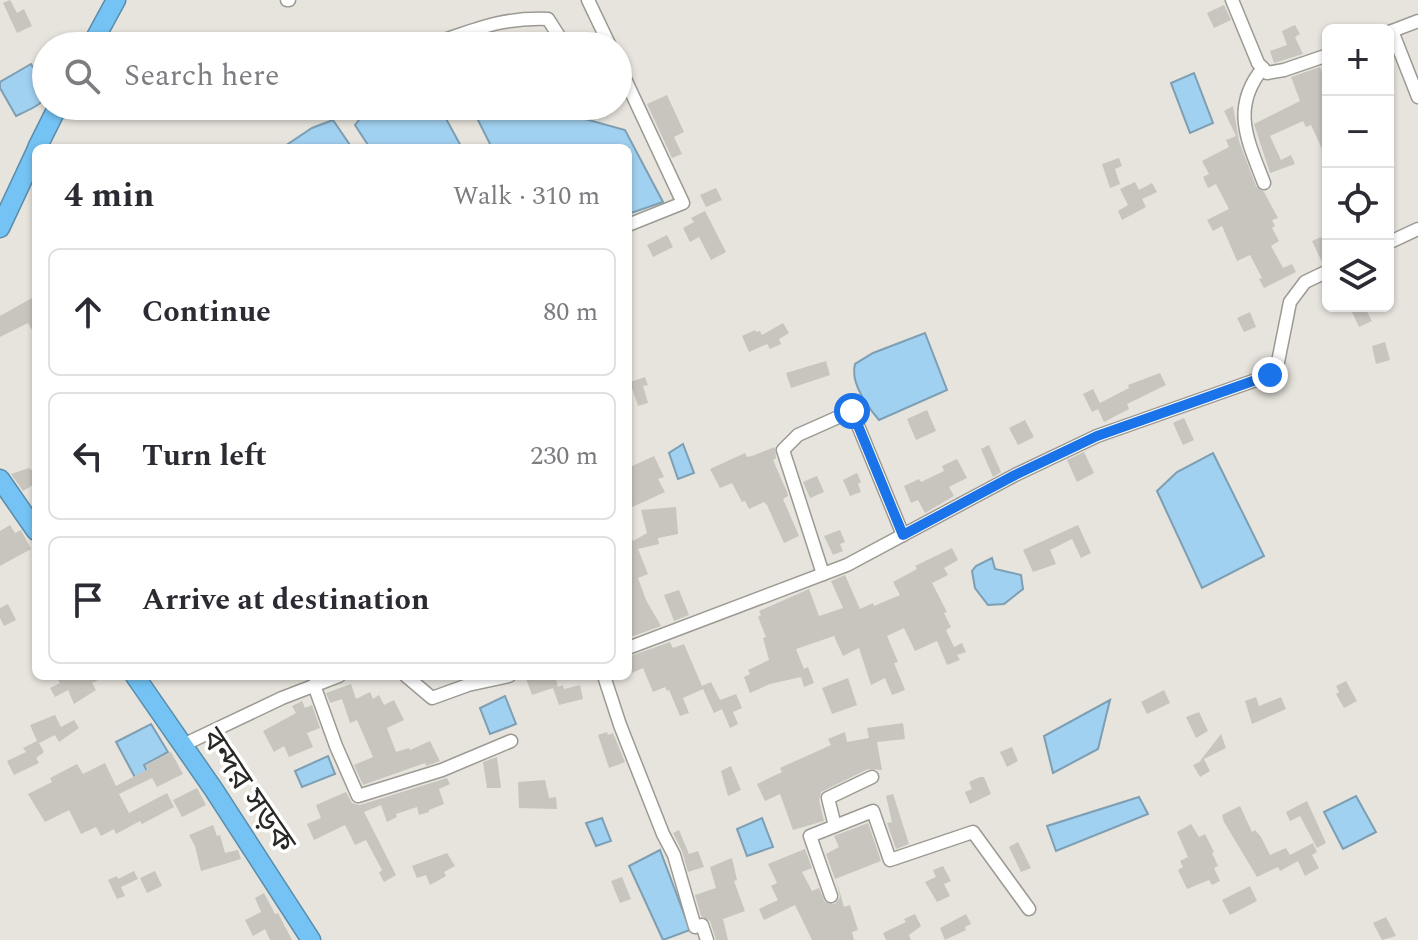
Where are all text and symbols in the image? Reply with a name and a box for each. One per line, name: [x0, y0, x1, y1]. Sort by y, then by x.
map controls: [1322, 24, 1394, 312]
button: +: [1322, 24, 1394, 96]
search box: [32, 32, 632, 120]
text: Search here: [124, 53, 280, 99]
icon: search: [60, 54, 104, 98]
button: −: [1322, 96, 1394, 168]
button: locate: [1322, 168, 1394, 240]
text: 4 min: [64, 170, 154, 222]
text: Walk · 310 m: [453, 176, 600, 216]
button: layers: [1322, 240, 1394, 312]
text: Continue: [142, 289, 271, 335]
icon: ahead: [66, 290, 110, 334]
text: 80 m: [543, 292, 598, 332]
route end: [1252, 357, 1288, 393]
route start: [834, 393, 870, 429]
text: Turn left: [142, 433, 267, 479]
icon: left: [66, 434, 110, 478]
text: 230 m: [530, 436, 598, 476]
text: Arrive at destination: [142, 577, 429, 623]
icon: arrive: [66, 578, 110, 622]
street label: বন্দর সড়ক: [187, 717, 308, 864]

